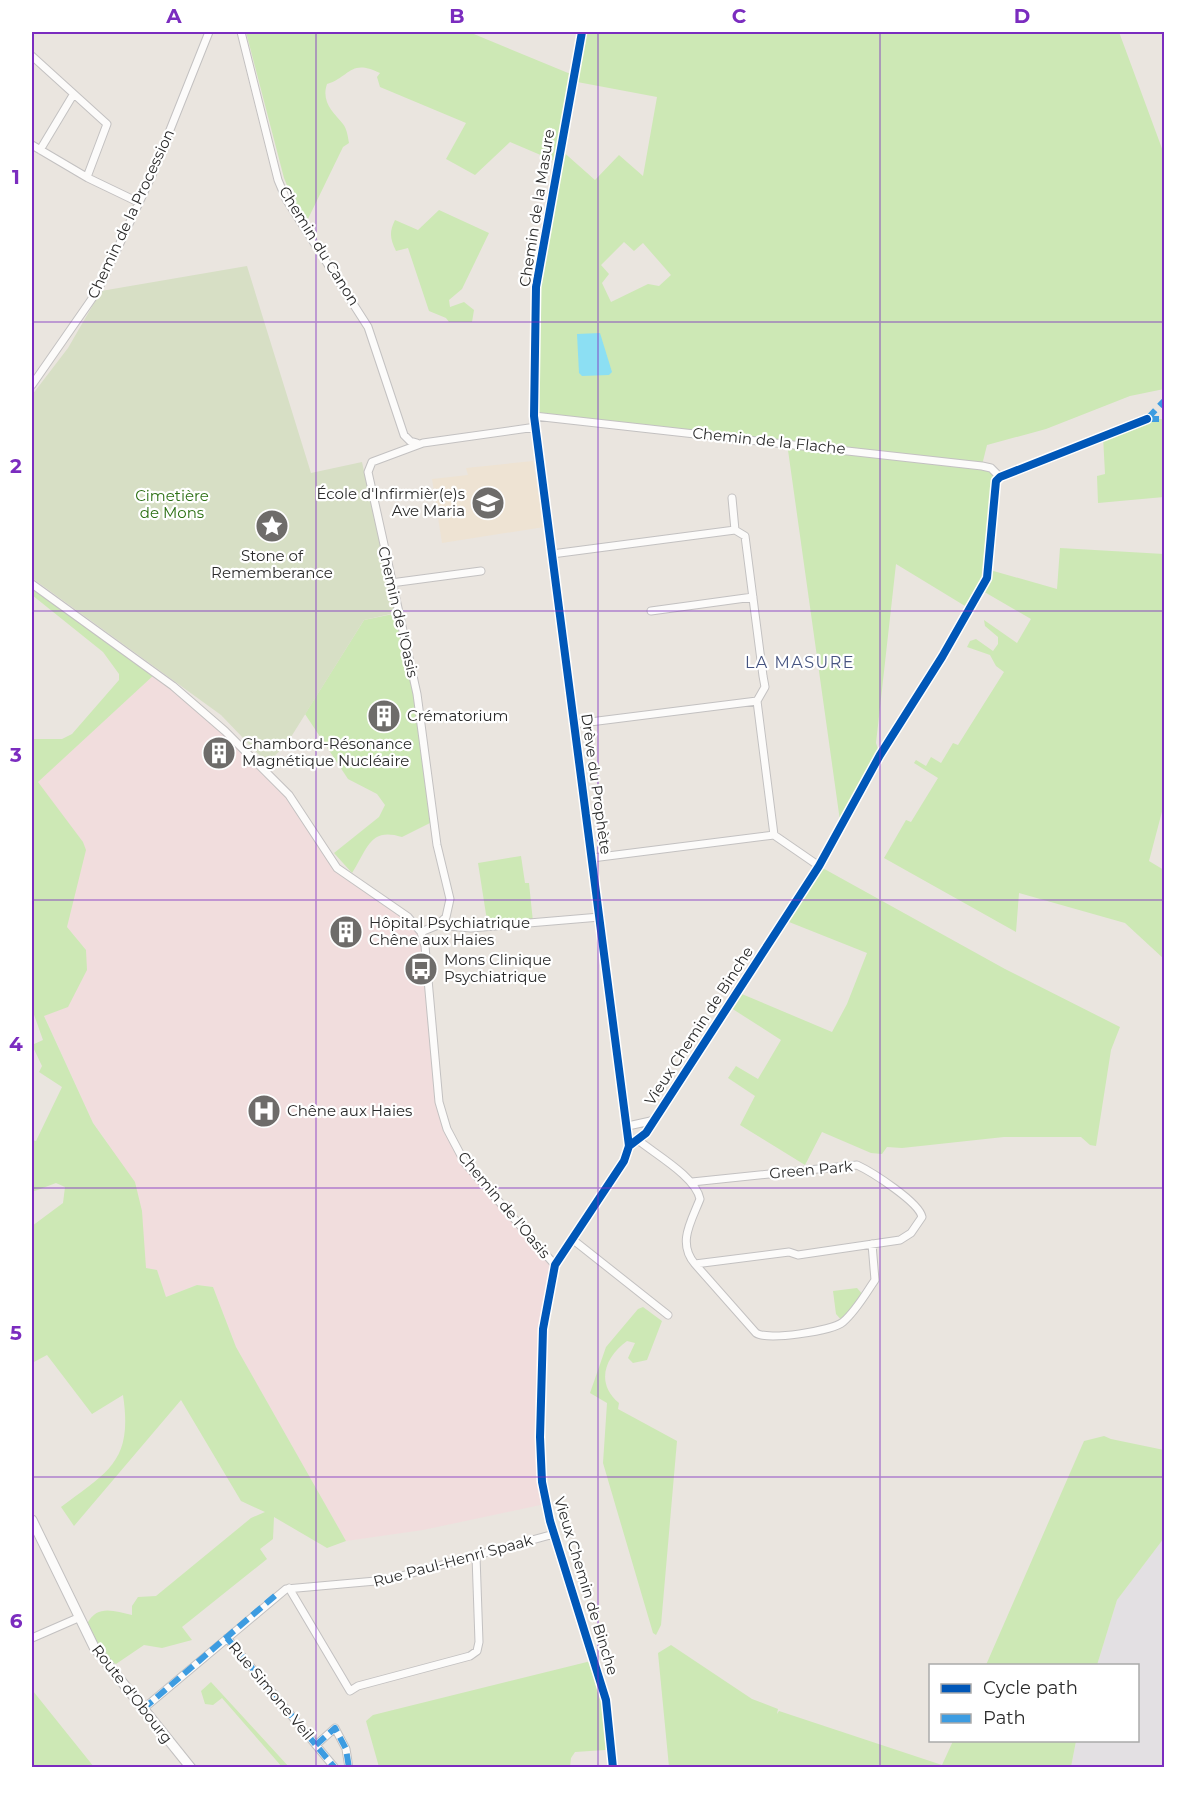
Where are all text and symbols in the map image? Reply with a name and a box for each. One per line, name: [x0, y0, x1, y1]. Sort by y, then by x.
text: A: [165, 4, 182, 28]
text: B: [449, 4, 465, 28]
text: C: [732, 4, 747, 28]
text: D: [1014, 4, 1030, 28]
street label: Chemin de la Procession: [83, 126, 178, 302]
street label: Chemin de la Masure: [515, 128, 558, 288]
text: 1: [12, 165, 20, 189]
street label: Chemin du Canon: [275, 183, 364, 309]
street label: Chemin de la Flache: [692, 423, 846, 458]
text: 2: [10, 454, 22, 478]
place label: École d'Infirmièr(e)s Ave Maria: [316, 484, 465, 520]
school or university icon: École d'Infirmièr(e)s Ave Maria: [470, 485, 506, 521]
park label: Cimetière de Mons: [135, 486, 209, 522]
place icon: Stone of Rememberance: [254, 508, 290, 544]
street label: Chemin de l'Oasis: [374, 544, 423, 679]
place label: Stone of Rememberance: [211, 546, 333, 582]
district label: LA MASURE: [745, 653, 855, 672]
building icon: Crématorium: [366, 698, 402, 734]
place label: Crématorium: [407, 706, 508, 725]
street label: Drève du Prophète: [577, 712, 616, 856]
place label: Chambord-Résonance Magnétique Nucléaire: [242, 734, 412, 770]
building icon: Chambord-Résonance Magnétique Nucléaire: [201, 735, 237, 771]
text: 3: [9, 743, 22, 767]
place label: Hôpital Psychiatrique Chêne aux Haies: [369, 913, 530, 949]
building icon: Hôpital Psychiatrique Chêne aux Haies: [328, 914, 364, 950]
street label: Vieux Chemin de Binche: [640, 943, 757, 1109]
place label: Mons Clinique Psychiatrique: [444, 950, 551, 986]
bus stop icon: Mons Clinique Psychiatrique: [403, 951, 439, 987]
text: 4: [9, 1032, 23, 1056]
hospital icon: Chêne aux Haies: [246, 1093, 282, 1129]
place label: Chêne aux Haies: [287, 1101, 412, 1120]
street label: Chemin de l'Oasis: [454, 1147, 555, 1262]
street label: Green Park: [768, 1156, 854, 1183]
text: 5: [10, 1321, 22, 1345]
street label: Vieux Chemin de Binche: [550, 1494, 623, 1677]
street label: Rue Paul-Henri Spaak: [371, 1530, 535, 1591]
text: 6: [10, 1609, 23, 1633]
street label: Rue Simone Veil: [225, 1638, 318, 1744]
street label: Route d'Obourg: [88, 1640, 177, 1747]
legend: [929, 1664, 1139, 1742]
text: Cycle path: [983, 1677, 1078, 1699]
text: Path: [983, 1707, 1026, 1729]

